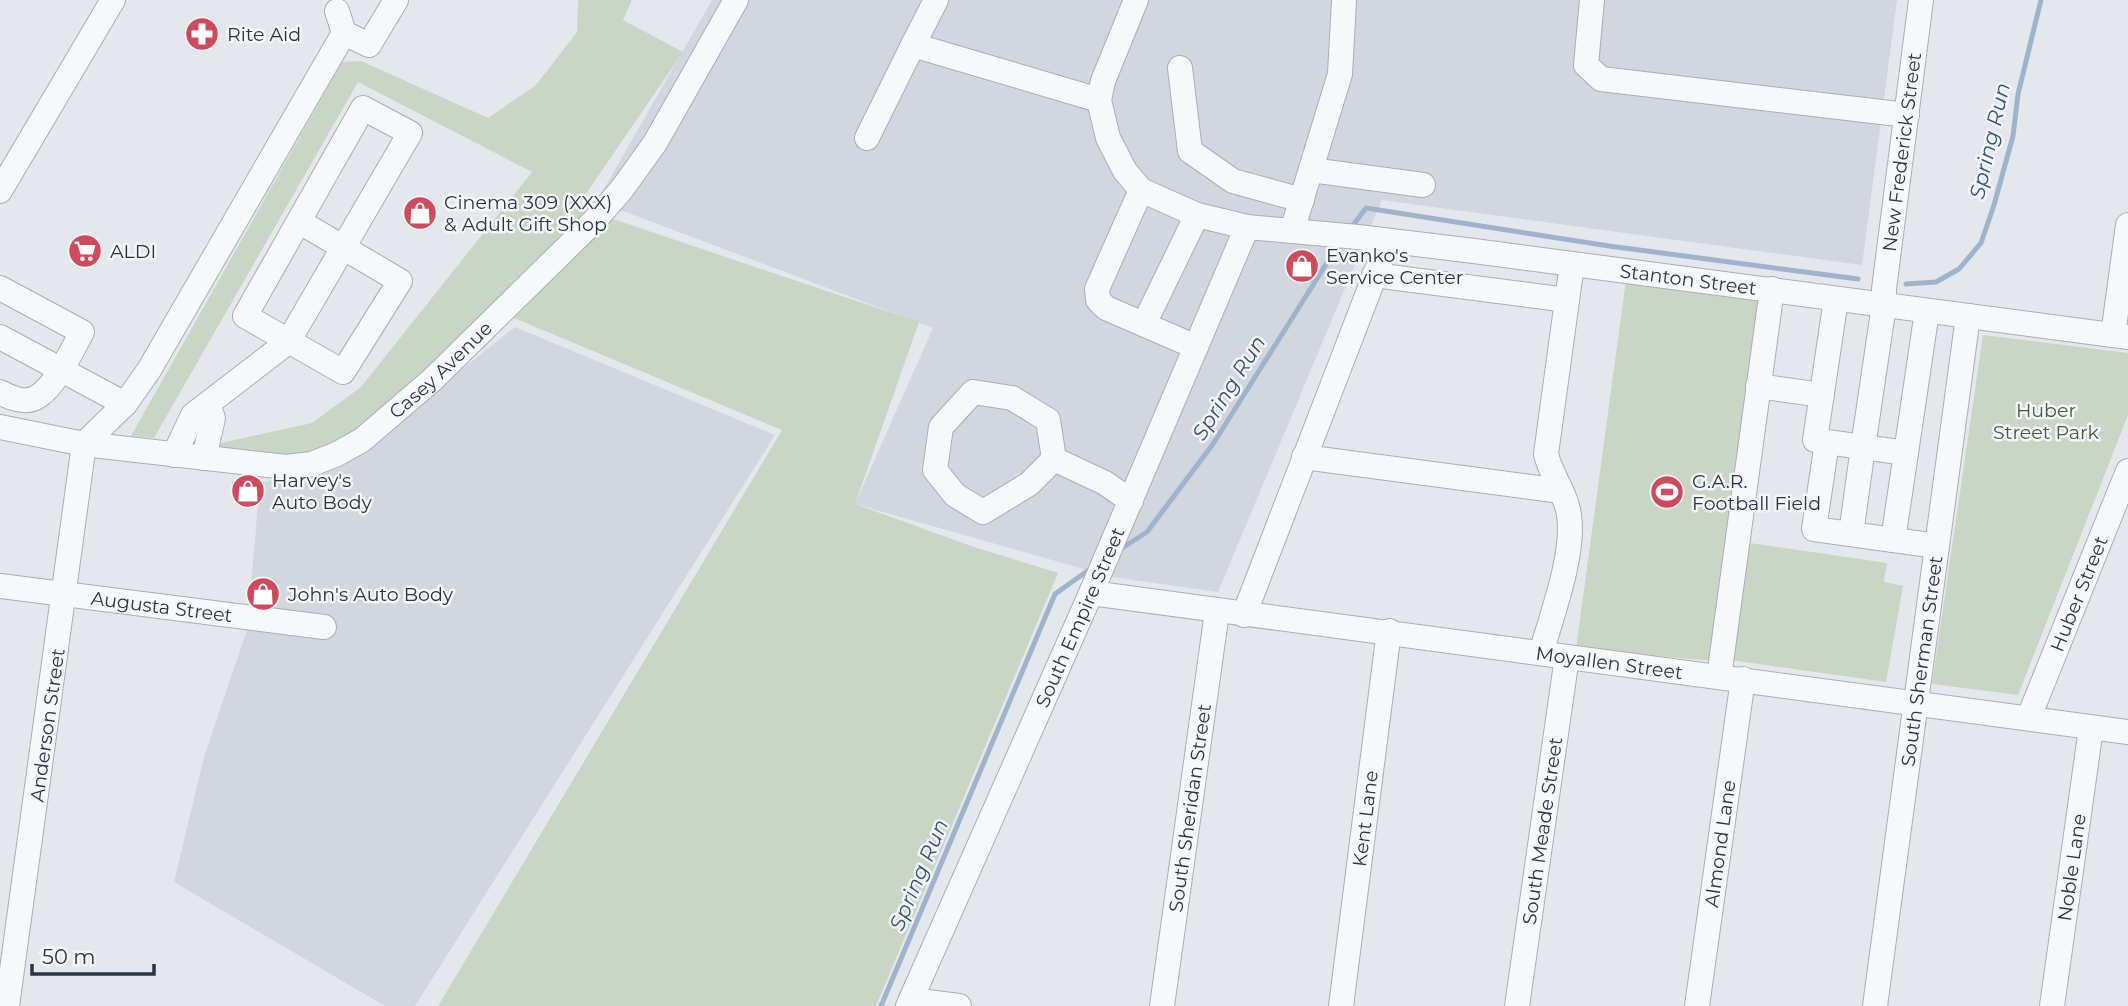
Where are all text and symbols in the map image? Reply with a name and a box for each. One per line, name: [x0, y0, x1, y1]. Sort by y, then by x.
pharmacy icon: Rite Aid: [183, 15, 221, 53]
place label: Rite Aid: [227, 23, 301, 46]
street label: New Frederick Street: [1878, 51, 1926, 253]
water label: Spring Run: [1964, 80, 2015, 201]
place label: Cinema 309 (XXX) & Adult Gift Shop: [444, 191, 612, 236]
shop icon: Cinema 309 (XXX) & Adult Gift Shop: [401, 194, 439, 232]
supermarket icon: ALDI: [66, 232, 104, 270]
place label: ALDI: [110, 240, 156, 263]
place label: Evanko's Service Center: [1326, 244, 1463, 289]
shop icon: Evanko's Service Center: [1283, 247, 1321, 285]
street label: Stanton Street: [1618, 259, 1758, 300]
street label: Casey Avenue: [385, 317, 497, 424]
water label: Spring Run: [1187, 331, 1271, 445]
park label: Huber Street Park: [1993, 399, 2100, 444]
place label: Harvey's Auto Body: [272, 469, 372, 514]
place label: G.A.R. Football Field: [1692, 470, 1821, 515]
shop icon: Harvey's Auto Body: [229, 472, 267, 510]
sports icon: G.A.R. Football Field: [1648, 473, 1686, 511]
street label: South Empire Street: [1031, 524, 1130, 711]
street label: Huber Street: [2046, 532, 2113, 655]
street label: South Sherman Street: [1896, 554, 1948, 768]
shop icon: John's Auto Body: [244, 575, 282, 613]
place label: John's Auto Body: [287, 583, 454, 606]
street label: Augusta Street: [90, 587, 234, 627]
street label: Moyallen Street: [1534, 642, 1684, 684]
street label: Anderson Street: [25, 647, 70, 803]
street label: South Sheridan Street: [1164, 702, 1216, 914]
street label: South Meade Street: [1518, 735, 1567, 926]
street label: Kent Lane: [1348, 769, 1383, 868]
street label: Almond Lane: [1700, 779, 1741, 909]
street label: Noble Lane: [2053, 812, 2091, 923]
water label: Spring Run: [884, 815, 953, 934]
scale bar: [32, 932, 154, 976]
text: 50 m: [42, 944, 96, 969]

